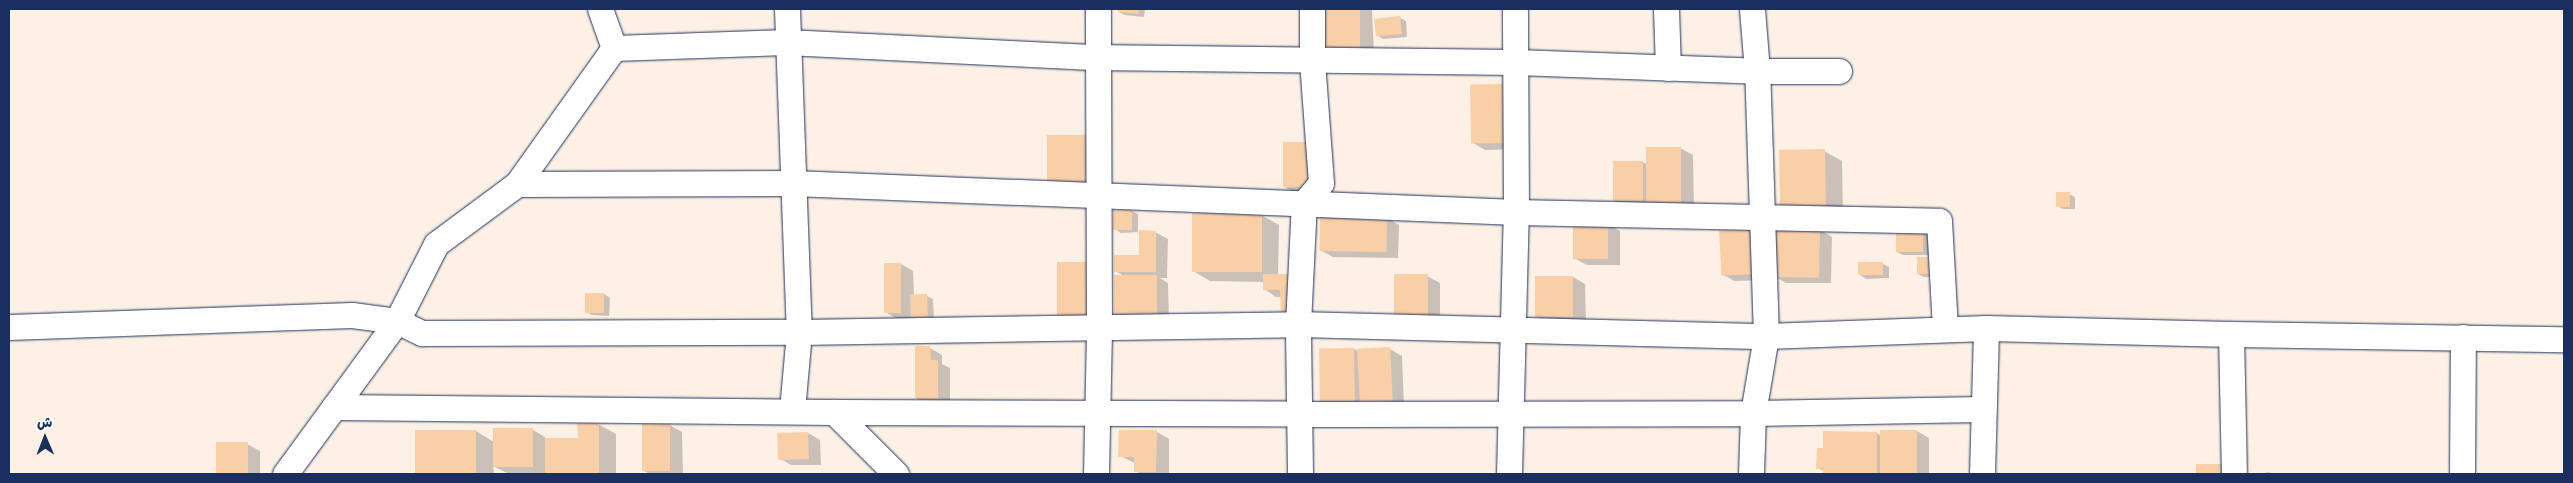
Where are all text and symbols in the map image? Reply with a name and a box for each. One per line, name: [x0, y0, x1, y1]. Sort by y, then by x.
north arrow: [20, 413, 70, 463]
text: ش: [37, 414, 53, 431]

